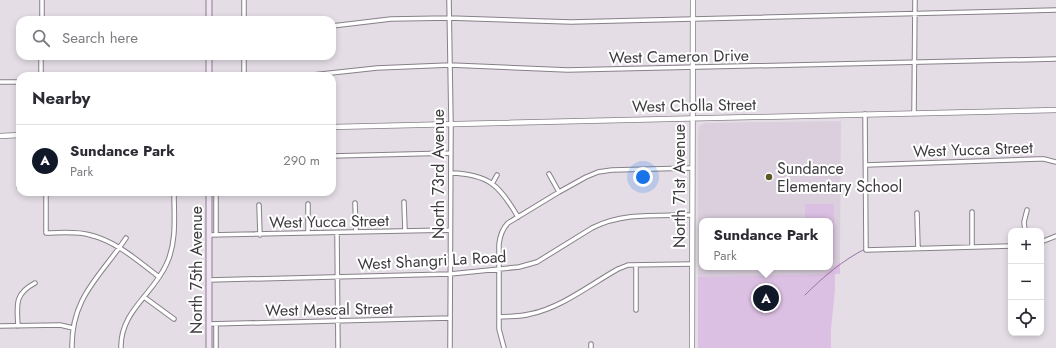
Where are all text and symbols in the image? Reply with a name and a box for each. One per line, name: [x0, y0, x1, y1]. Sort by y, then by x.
search box: [16, 16, 336, 60]
icon: search: [30, 27, 52, 49]
text: Search here: [62, 27, 138, 49]
street label: West Cameron Drive: [609, 44, 749, 69]
text: Nearby: [32, 86, 90, 110]
street label: West Cholla Street: [632, 93, 756, 118]
street label: North 73rd Avenue: [427, 109, 450, 239]
street label: North 71st Avenue: [668, 124, 691, 248]
street label: West Yucca Street: [913, 136, 1034, 163]
text: Sundance Park: [70, 140, 175, 162]
text: A: [40, 151, 50, 170]
text: 290 m: [283, 151, 320, 170]
place label: Sundance Elementary School: [777, 157, 902, 198]
text: Park: [70, 162, 93, 181]
your location: [633, 167, 653, 187]
marker: Sundance Elementary School: [764, 172, 774, 182]
street label: North 75th Avenue: [185, 206, 208, 334]
street label: West Yucca Street: [269, 209, 389, 234]
popup: [699, 218, 833, 270]
text: Sundance Park: [714, 224, 818, 246]
map controls: [1008, 228, 1044, 336]
button: +: [1008, 228, 1044, 264]
street label: West Shangri La Road: [357, 245, 507, 276]
text: Park: [714, 246, 737, 265]
button: −: [1008, 264, 1044, 300]
pin: A: [753, 283, 779, 313]
street label: West Mescal Street: [265, 297, 393, 322]
button: locate: [1008, 300, 1044, 336]

